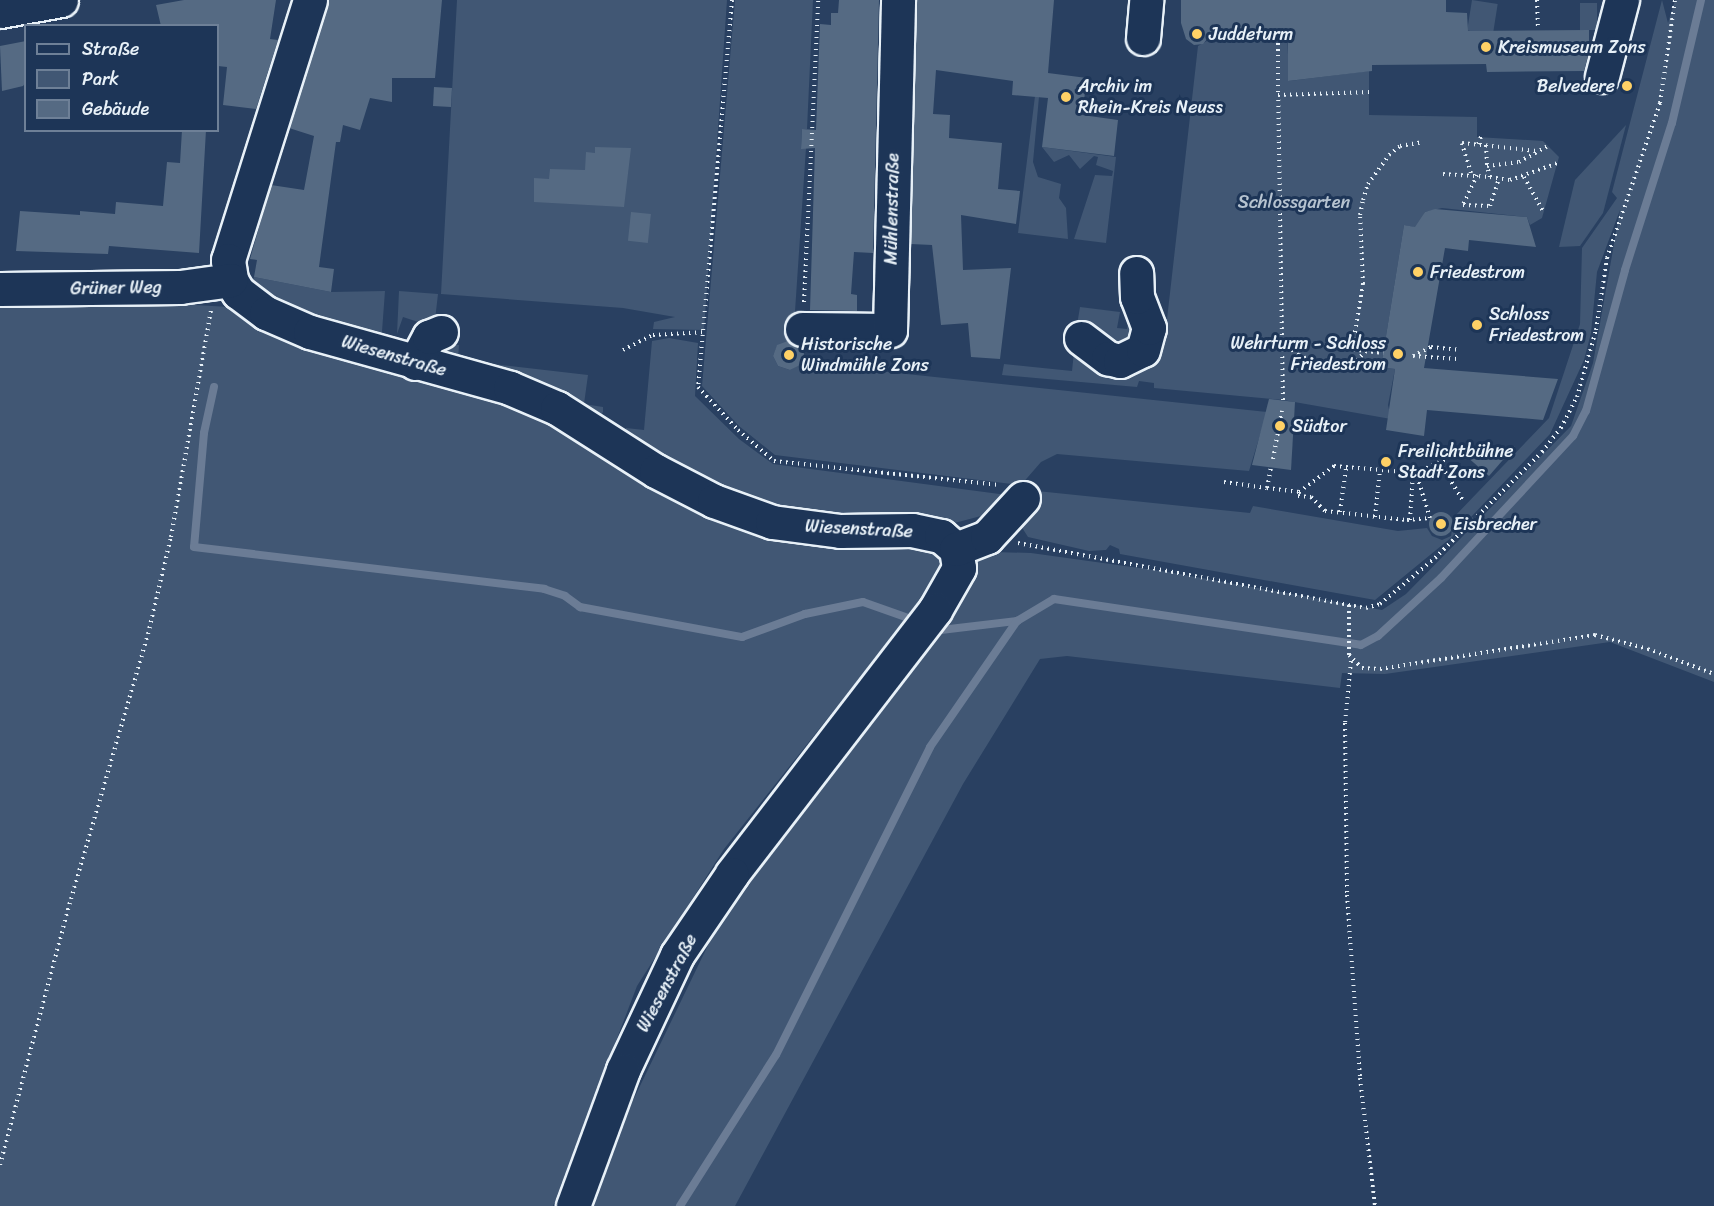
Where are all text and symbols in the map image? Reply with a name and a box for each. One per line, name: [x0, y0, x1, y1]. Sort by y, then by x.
place label: Juddeturm: [1209, 23, 1293, 45]
legend: [24, 24, 219, 132]
marker: Juddeturm: [1190, 27, 1204, 41]
text: Straße: [82, 33, 139, 65]
place label: Kreismuseum Zons: [1498, 36, 1645, 58]
marker: Kreismuseum Zons: [1479, 40, 1493, 54]
text: Park: [82, 63, 119, 95]
place label: Belvedere: [1537, 75, 1615, 97]
place label: Archiv im Rhein-Kreis Neuss: [1078, 76, 1223, 118]
marker: Belvedere: [1620, 79, 1634, 93]
marker: Archiv im Rhein-Kreis Neuss: [1059, 90, 1073, 104]
text: Gebäude: [82, 93, 149, 125]
street label: Mühlenstraße: [880, 153, 904, 265]
park label: Schlossgarten: [1238, 191, 1350, 213]
place label: Friedestrom: [1430, 261, 1525, 283]
marker: Friedestrom: [1411, 265, 1425, 279]
street label: Grüner Weg: [70, 276, 162, 300]
place label: Schloss Friedestrom: [1489, 304, 1584, 346]
marker: Schloss Friedestrom: [1470, 318, 1484, 332]
street label: Wiesenstraße: [339, 331, 449, 381]
place label: Wehrturm - Schloss Friedestrom: [1230, 333, 1386, 376]
place label: Historische Windmühle Zons: [801, 334, 928, 376]
marker: Wehrturm - Schloss Friedestrom: [1391, 347, 1405, 361]
marker: Historische Windmühle Zons: [782, 348, 796, 362]
place label: Südtor: [1292, 415, 1347, 437]
marker: Südtor: [1273, 419, 1287, 433]
place label: Freilichtbühne Stadt Zons: [1398, 441, 1513, 484]
marker: Freilichtbühne Stadt Zons: [1379, 455, 1393, 469]
place label: Eisbrecher: [1453, 513, 1537, 535]
street label: Wiesenstraße: [804, 515, 914, 543]
marker: Eisbrecher: [1434, 517, 1448, 531]
street label: Wiesenstraße: [632, 930, 702, 1036]

